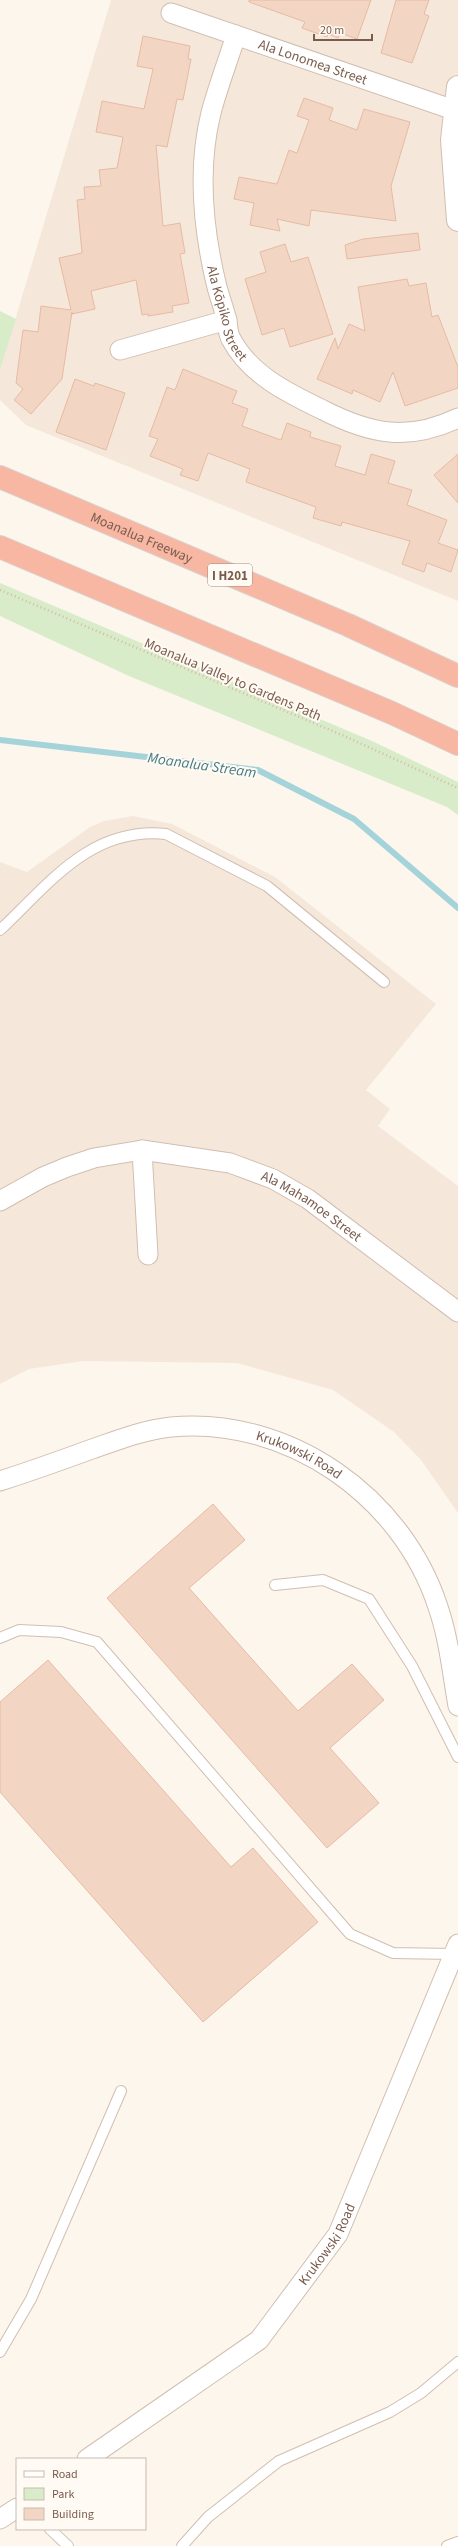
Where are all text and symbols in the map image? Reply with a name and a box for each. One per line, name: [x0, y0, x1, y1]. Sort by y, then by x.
scale bar: [314, 16, 372, 42]
text: 20 m: [320, 22, 344, 39]
street label: Ala Lonomea Street: [255, 35, 370, 91]
street label: Ala Kōpiko Street: [201, 264, 252, 366]
street label: Moanalua Freeway: [87, 508, 196, 569]
road number: I H201: [208, 564, 252, 586]
street label: Moanalua Valley to Gardens Path: [141, 633, 324, 726]
water label: Moanalua Stream: [146, 747, 258, 784]
street label: Ala Mahamoe Street: [258, 1166, 366, 1247]
street label: Krukowski Road: [253, 1426, 346, 1484]
street label: Krukowski Road: [294, 2200, 361, 2290]
legend: [16, 2458, 146, 2530]
text: Road: [52, 2466, 78, 2483]
text: Park: [52, 2486, 74, 2503]
text: Building: [52, 2506, 94, 2523]

